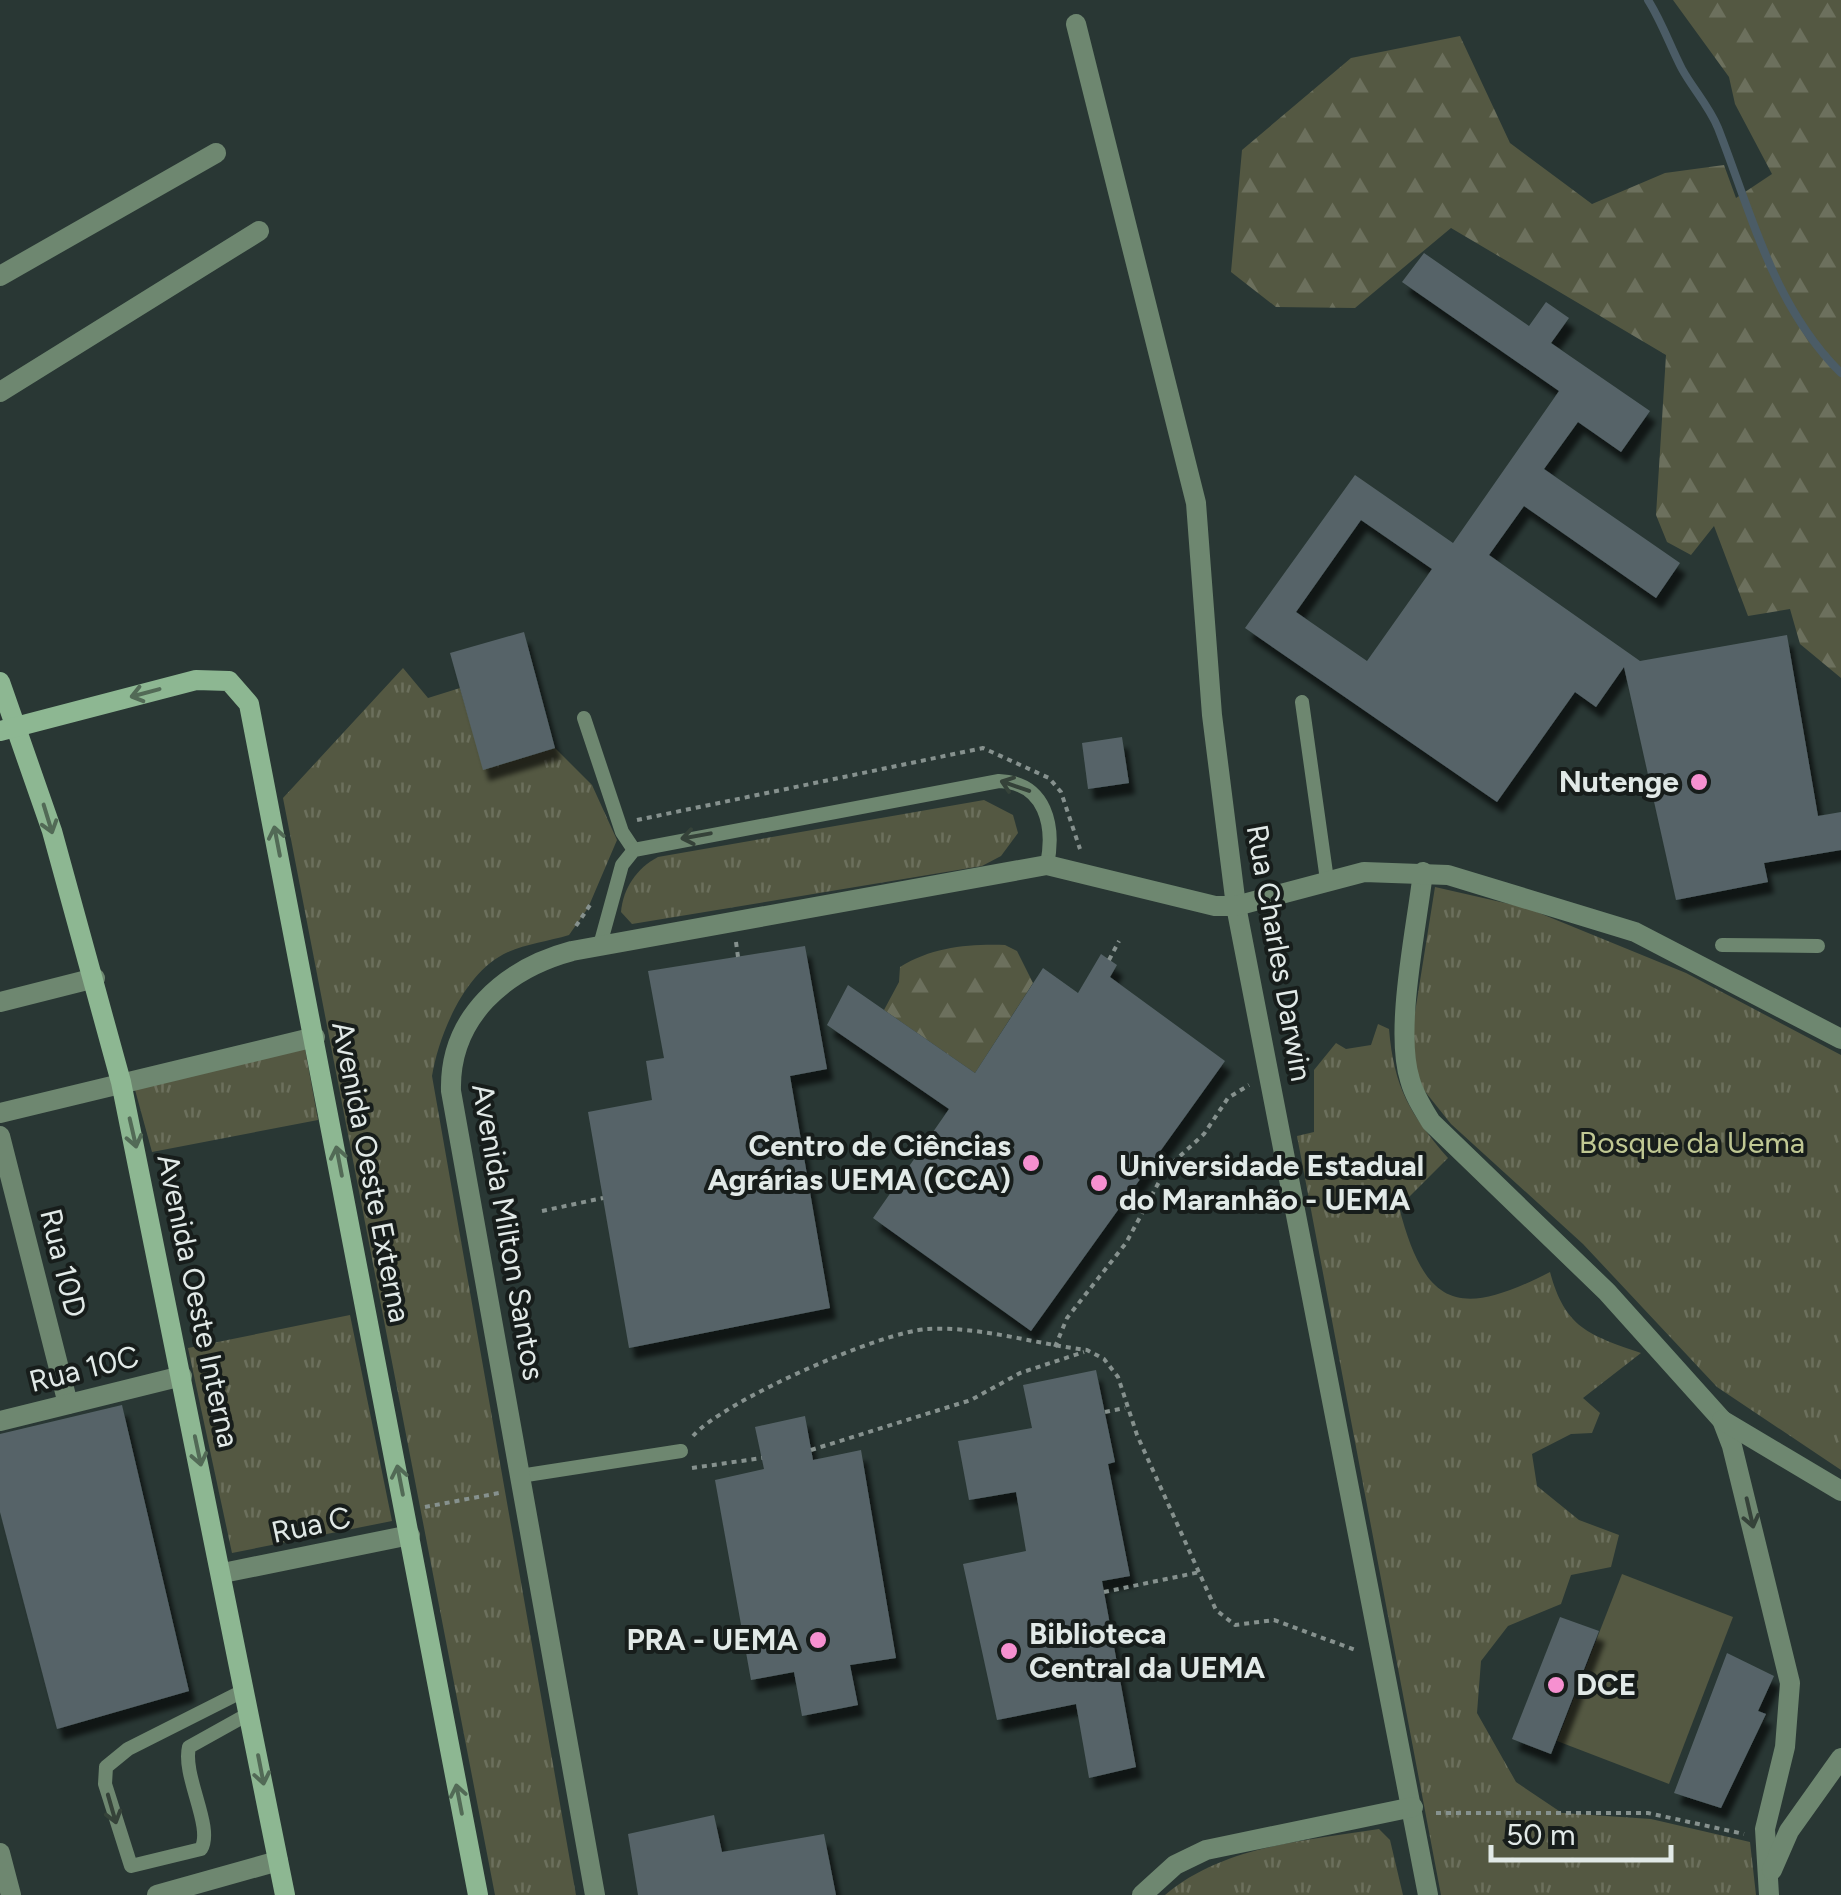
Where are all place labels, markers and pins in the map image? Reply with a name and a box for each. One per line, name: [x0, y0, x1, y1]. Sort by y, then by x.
place label: Nutenge: [1559, 763, 1679, 800]
marker: Nutenge: [1688, 771, 1710, 793]
place label: Centro de Ciências Agrárias UEMA (CCA): [707, 1127, 1011, 1198]
place label: Universidade Estadual do Maranhão - UEMA: [1119, 1147, 1424, 1218]
marker: Centro de Ciências Agrárias UEMA (CCA): [1020, 1152, 1042, 1174]
marker: Universidade Estadual do Maranhão - UEMA: [1088, 1172, 1110, 1194]
place label: Biblioteca Central da UEMA: [1029, 1615, 1266, 1686]
place label: PRA - UEMA: [627, 1621, 799, 1658]
marker: PRA - UEMA: [807, 1629, 829, 1651]
marker: Biblioteca Central da UEMA: [998, 1640, 1020, 1662]
place label: DCE: [1576, 1666, 1636, 1703]
marker: DCE: [1545, 1674, 1567, 1696]

